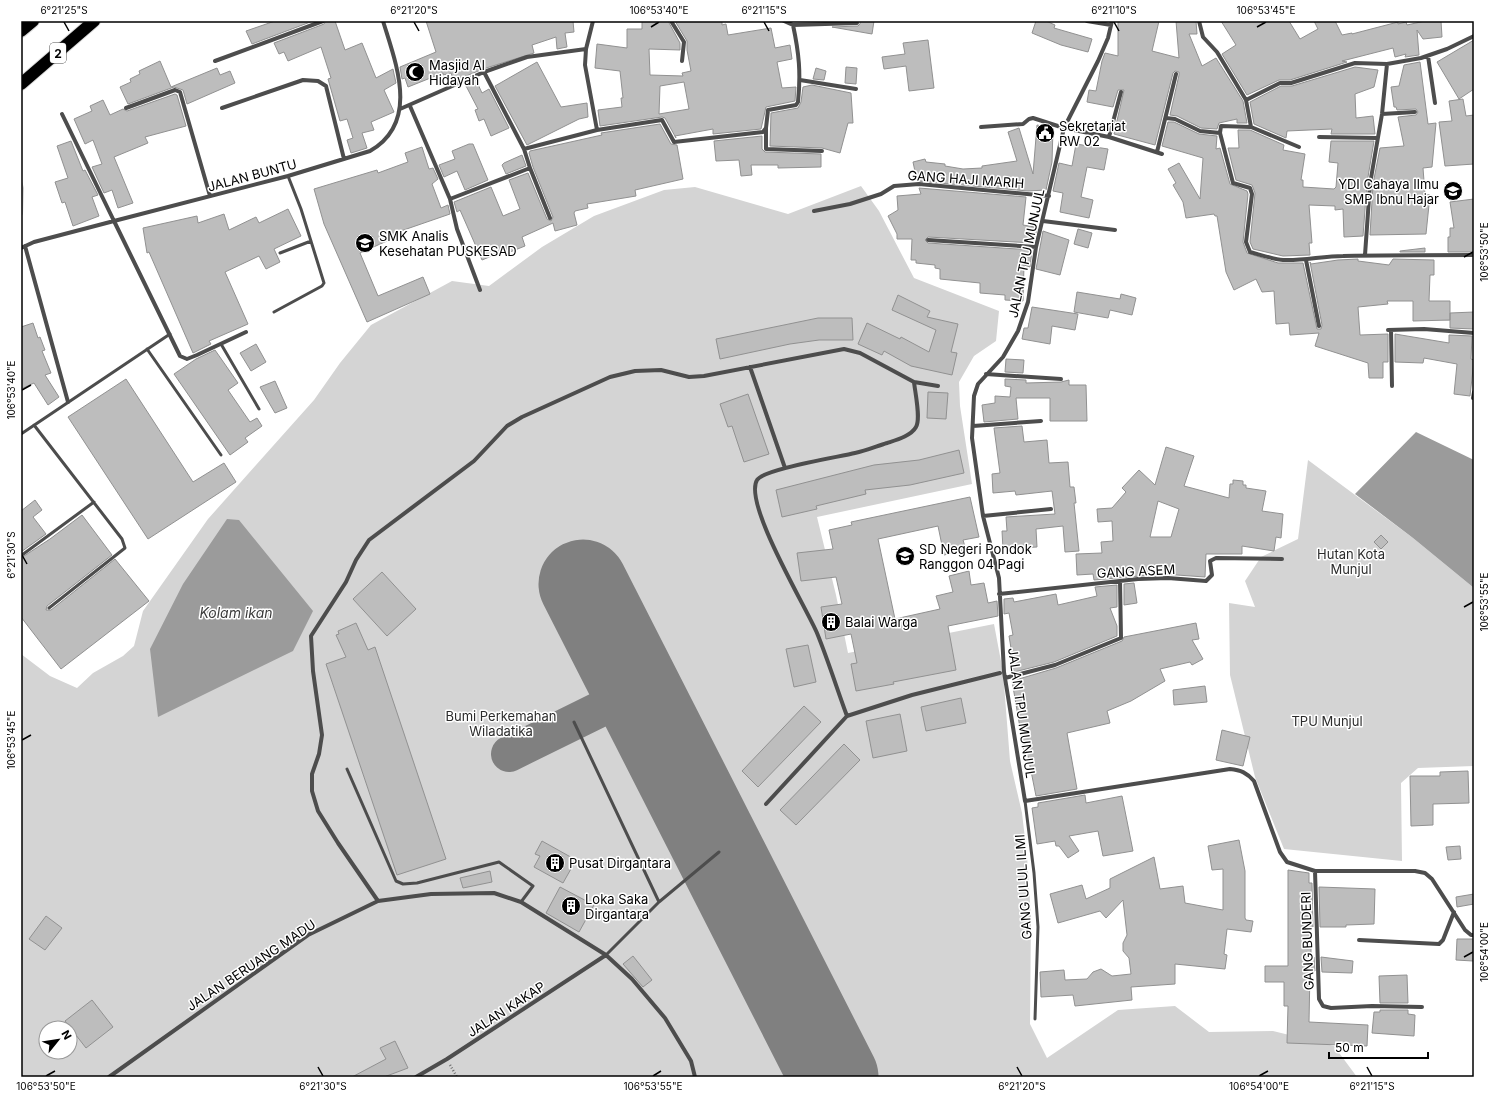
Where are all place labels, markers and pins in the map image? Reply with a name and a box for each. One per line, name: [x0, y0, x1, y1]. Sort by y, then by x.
place label: Masjid Al Hidayah: [429, 57, 485, 88]
mosque icon: Masjid Al Hidayah: [404, 61, 426, 83]
place label: Sekretariat RW 02: [1059, 118, 1126, 149]
public building icon: Sekretariat RW 02: [1034, 122, 1056, 144]
place label: YDI Cahaya Ilmu SMP Ibnu Hajar: [1338, 176, 1439, 207]
school or university icon: YDI Cahaya Ilmu SMP Ibnu Hajar: [1442, 180, 1464, 202]
place label: SMK Analis Kesehatan PUSKESAD: [379, 228, 517, 259]
school or university icon: SMK Analis Kesehatan PUSKESAD: [354, 232, 376, 254]
place label: SD Negeri Pondok Ranggon 04 Pagi: [919, 541, 1032, 572]
school or university icon: SD Negeri Pondok Ranggon 04 Pagi: [894, 545, 916, 567]
building icon: Balai Warga: [820, 611, 842, 633]
place label: Balai Warga: [845, 614, 917, 630]
building icon: Pusat Dirgantara: [544, 852, 566, 874]
place label: Pusat Dirgantara: [569, 855, 671, 871]
place label: Loka Saka Dirgantara: [585, 891, 649, 922]
building icon: Loka Saka Dirgantara: [560, 895, 582, 917]

